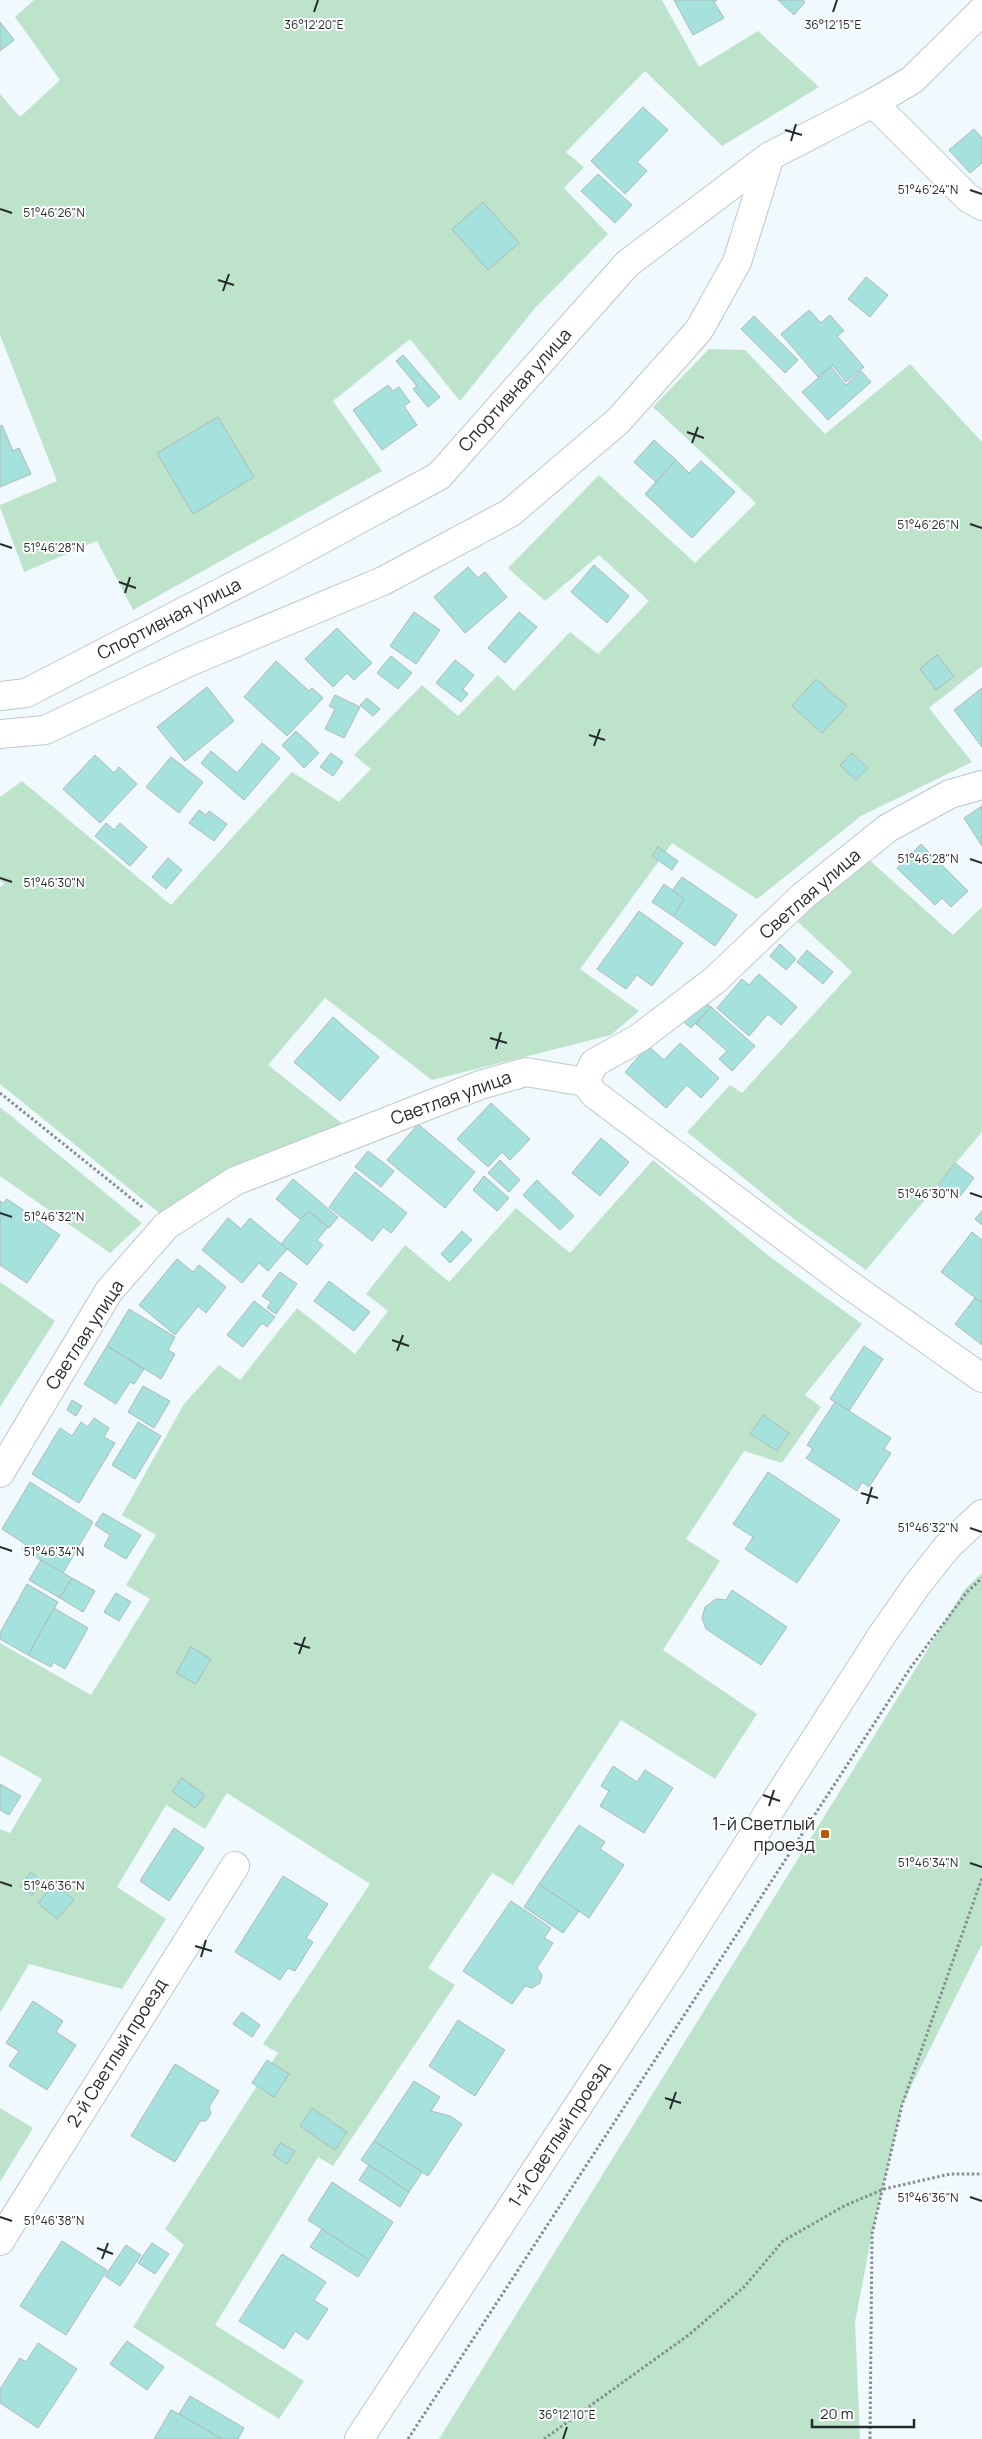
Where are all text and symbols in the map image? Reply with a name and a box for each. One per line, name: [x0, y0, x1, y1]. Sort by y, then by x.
text: 36°12'20"E: [284, 16, 344, 33]
text: 36°12'15"E: [805, 16, 862, 33]
text: 51°46'24"N: [898, 181, 958, 198]
text: 51°46'26"N: [23, 204, 85, 221]
street label: Спортивная улица: [452, 322, 576, 456]
text: 51°46'26"N: [897, 516, 959, 533]
text: 51°46'28"N: [24, 539, 84, 556]
street label: Спортивная улица: [92, 571, 245, 665]
street label: Светлая улица: [754, 843, 865, 944]
text: 51°46'28"N: [898, 850, 958, 867]
text: 51°46'30"N: [24, 874, 84, 891]
street label: Светлая улица: [387, 1064, 514, 1130]
text: 51°46'30"N: [898, 1185, 958, 1202]
text: 51°46'32"N: [24, 1208, 84, 1225]
street label: Светлая улица: [40, 1275, 129, 1394]
text: 51°46'32"N: [898, 1519, 958, 1536]
text: 51°46'34"N: [24, 1543, 84, 1560]
place label: 1-й Светлый проезд: [712, 1811, 815, 1856]
marker: 1-й Светлый проезд: [819, 1828, 831, 1840]
text: 51°46'34"N: [898, 1854, 958, 1871]
text: 51°46'36"N: [23, 1877, 85, 1894]
street label: 2-й Светлый проезд: [61, 1973, 172, 2132]
street label: 1-й Светлый проезд: [502, 2057, 614, 2211]
text: 51°46'36"N: [897, 2189, 959, 2206]
text: 51°46'38"N: [24, 2212, 84, 2229]
scale bar: [812, 2396, 914, 2428]
text: 20 m: [820, 2403, 853, 2424]
text: 36°12'10"E: [538, 2406, 596, 2423]

